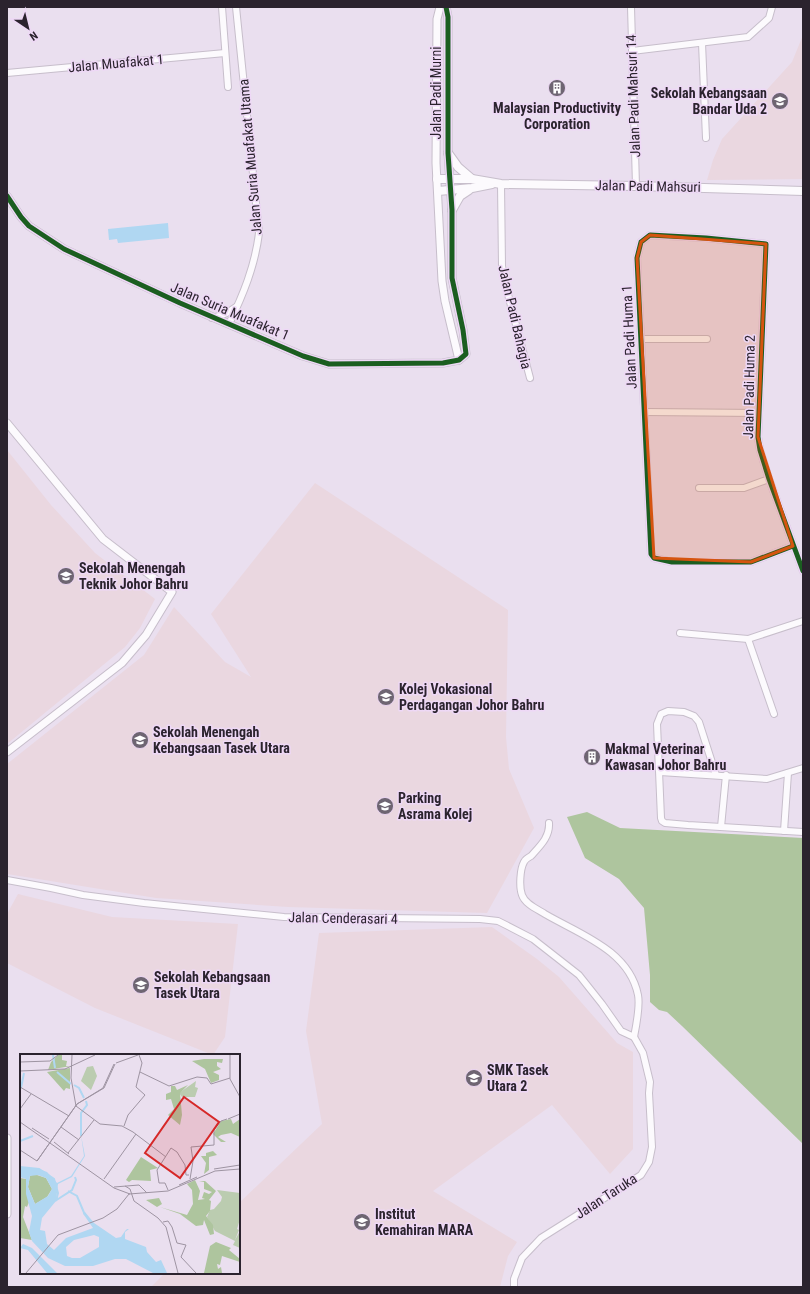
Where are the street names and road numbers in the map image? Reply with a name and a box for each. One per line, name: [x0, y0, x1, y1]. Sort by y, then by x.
street label: Jalan Padi Mahsuri 14: [623, 34, 643, 158]
street label: Jalan Padi Murni: [428, 47, 444, 139]
street label: Jalan Muafakat 1: [68, 51, 164, 75]
street label: Jalan Suria Muafakat Utama: [235, 78, 265, 236]
street label: Jalan Padi Mahsuri: [595, 177, 701, 195]
street label: Jalan Padi Bahagia: [495, 264, 535, 370]
street label: Jalan Suria Muafakat 1: [168, 279, 292, 343]
street label: Jalan Padi Huma 1: [618, 285, 640, 389]
street label: Jalan Padi Huma 2: [740, 335, 758, 439]
street label: Jalan Cenderasari 4: [288, 909, 398, 927]
street label: Jalan Taruka: [572, 1170, 640, 1222]

